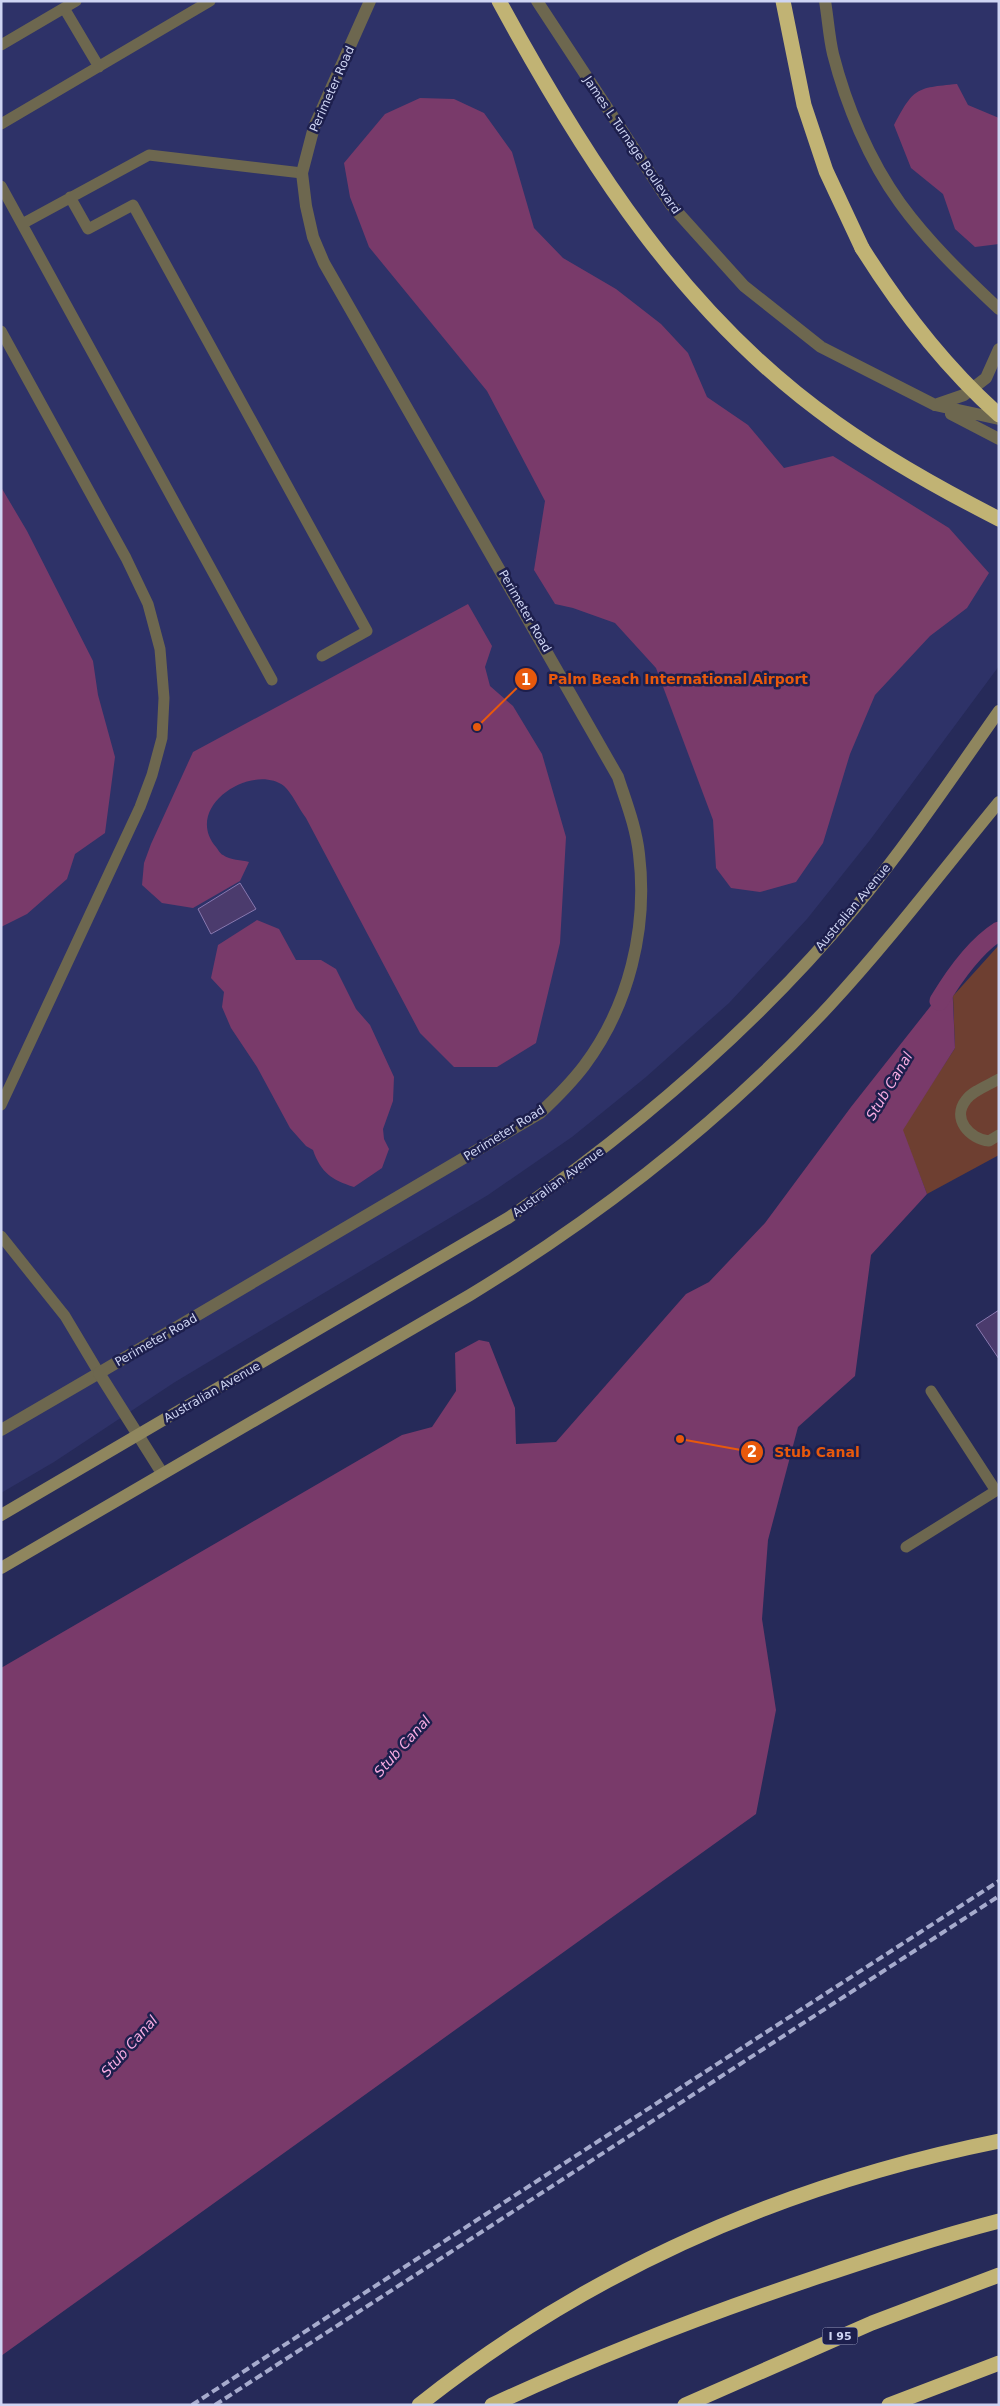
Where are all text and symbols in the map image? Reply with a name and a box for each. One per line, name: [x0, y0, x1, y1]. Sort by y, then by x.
street label: Perimeter Road: [307, 44, 357, 134]
street label: James L Turnage Boulevard: [580, 73, 683, 216]
street label: Perimeter Road: [496, 567, 554, 655]
callout: Palm Beach International Airport: [513, 665, 818, 694]
text: 1: [521, 671, 531, 689]
text: Palm Beach International Airport: [548, 671, 808, 687]
street label: Australian Avenue: [813, 861, 893, 953]
water label: Stub Canal: [862, 1049, 916, 1123]
street label: Perimeter Road: [461, 1103, 547, 1163]
street label: Australian Avenue: [510, 1144, 606, 1220]
street label: Perimeter Road: [112, 1311, 200, 1369]
street label: Australian Avenue: [161, 1359, 263, 1425]
callout: Stub Canal: [739, 1438, 870, 1467]
text: 2: [747, 1443, 757, 1461]
text: Stub Canal: [774, 1444, 860, 1460]
water label: Stub Canal: [371, 1712, 434, 1780]
water label: Stub Canal: [98, 2012, 161, 2080]
road number: I 95: [822, 2328, 858, 2344]

